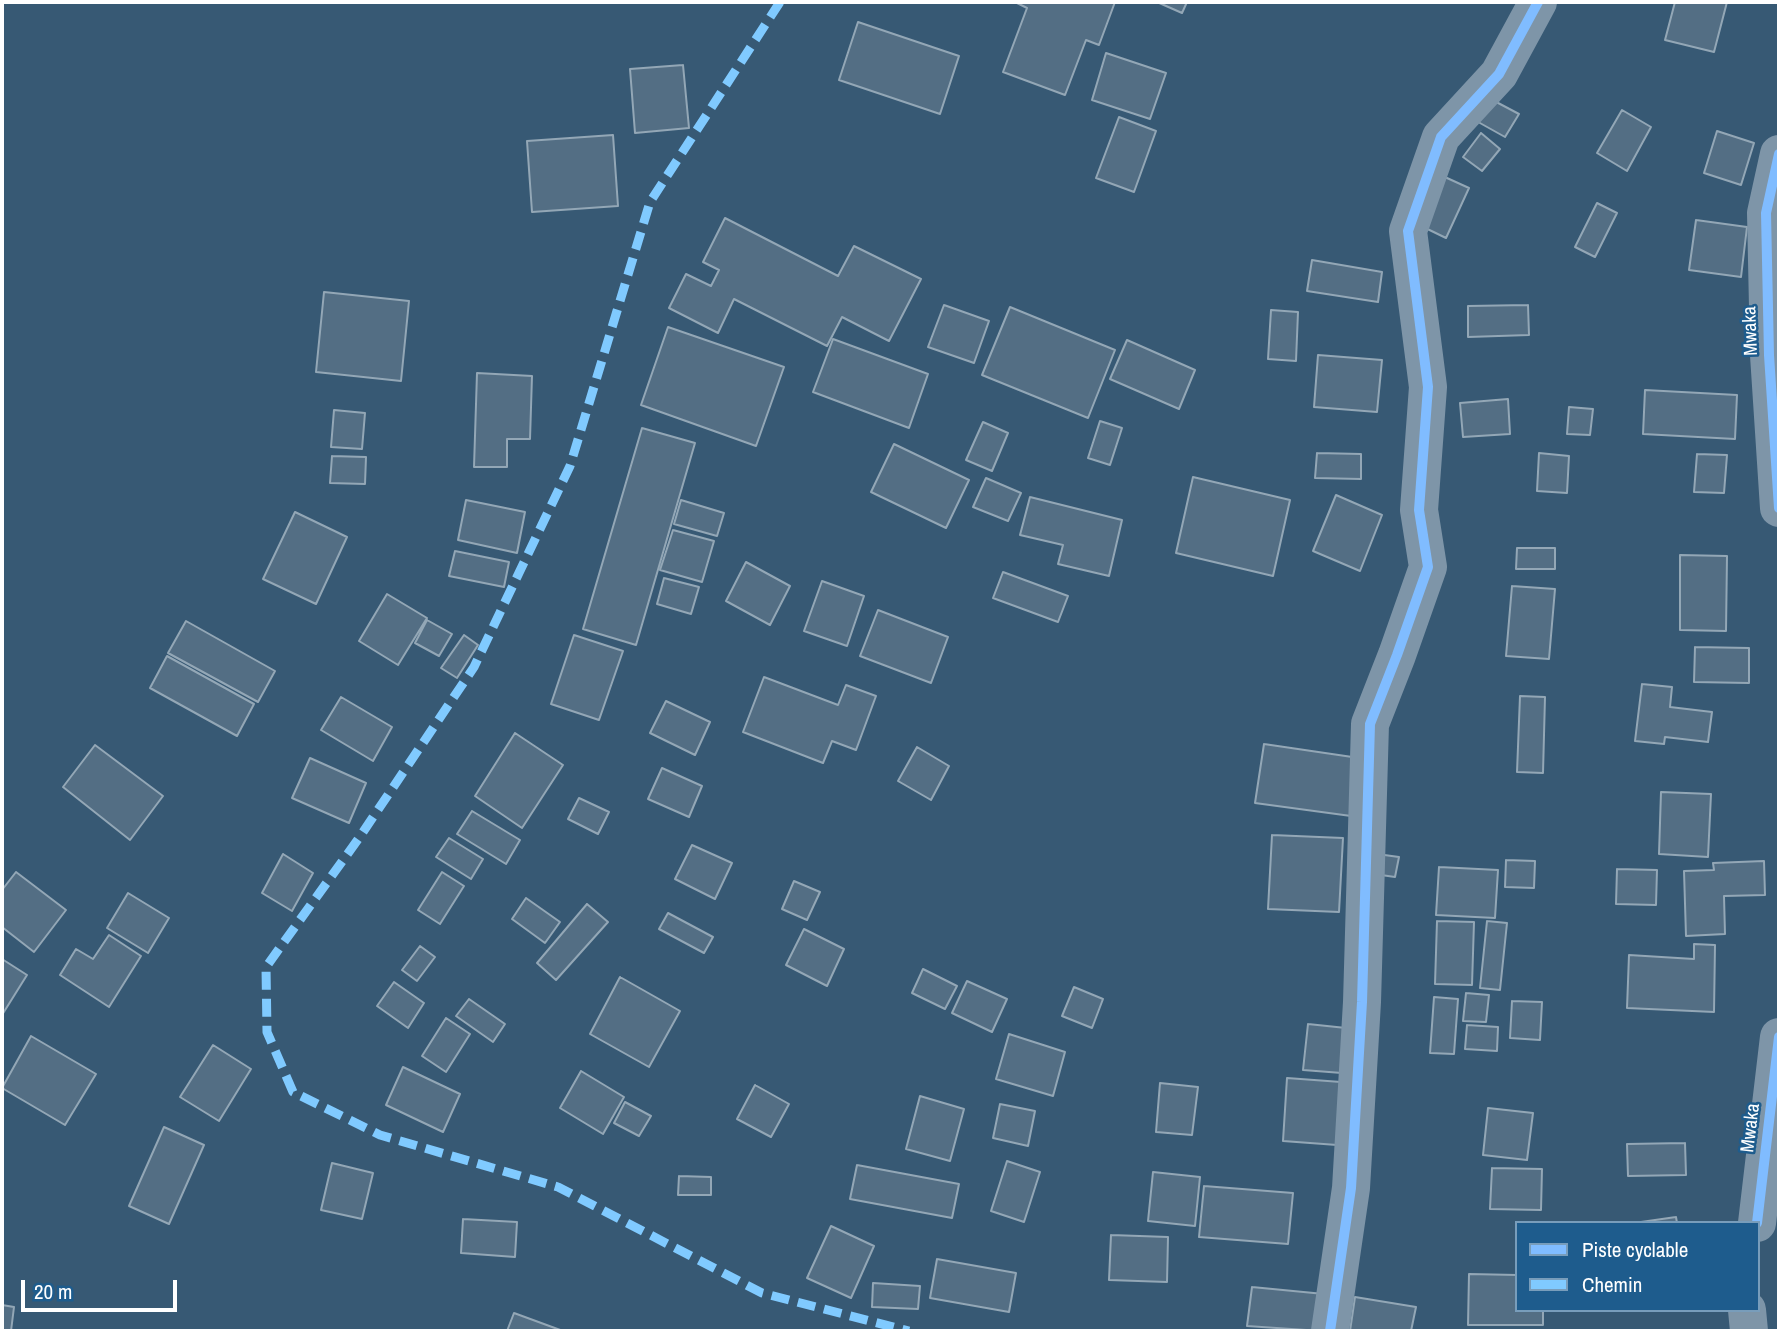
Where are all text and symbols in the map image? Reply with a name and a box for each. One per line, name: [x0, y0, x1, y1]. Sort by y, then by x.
street label: Mwaka: [1739, 306, 1763, 356]
street label: Mwaka: [1737, 1102, 1765, 1154]
legend: [1515, 1221, 1760, 1312]
text: Piste cyclable: [1582, 1235, 1688, 1264]
scale bar: [24, 1266, 180, 1310]
text: Chemin: [1582, 1270, 1642, 1299]
text: 20 m: [34, 1277, 72, 1306]

